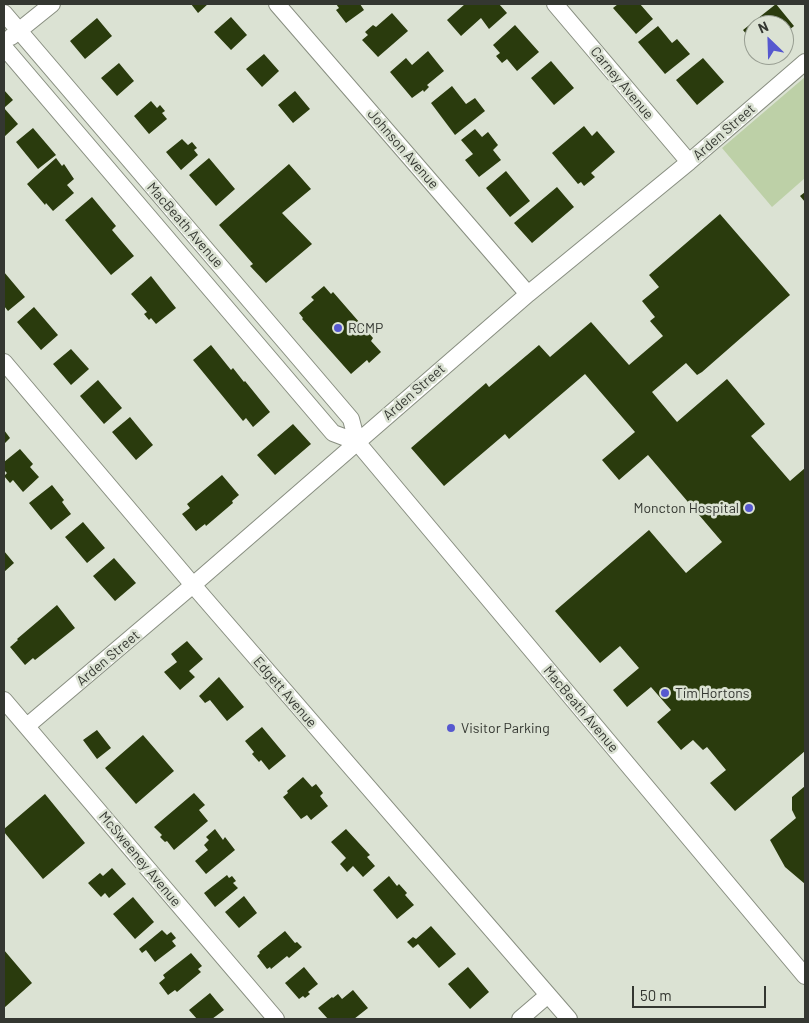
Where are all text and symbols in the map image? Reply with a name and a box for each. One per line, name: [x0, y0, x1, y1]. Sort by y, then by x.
north arrow: [744, 15, 794, 65]
text: N: [755, 17, 771, 36]
street label: Carney Avenue: [587, 43, 657, 123]
street label: Arden Street: [689, 100, 759, 164]
street label: Johnson Avenue: [364, 106, 442, 192]
street label: MacBeath Avenue: [143, 179, 227, 271]
place label: RCMP: [348, 320, 383, 336]
marker: RCMP: [332, 322, 344, 334]
street label: Arden Street: [379, 360, 449, 424]
place label: Moncton Hospital: [633, 500, 739, 516]
marker: Moncton Hospital: [743, 502, 755, 514]
street label: Arden Street: [73, 627, 143, 689]
street label: Edgett Avenue: [250, 653, 320, 731]
street label: MacBeath Avenue: [540, 662, 622, 756]
place label: Tim Hortons: [675, 685, 750, 701]
marker: Tim Hortons: [659, 687, 671, 699]
place label: Visitor Parking: [461, 720, 550, 736]
marker: Visitor Parking: [445, 722, 457, 734]
street label: McSweeney Avenue: [95, 808, 185, 910]
scale bar: [634, 976, 768, 1008]
text: 50 m: [640, 986, 672, 1004]

